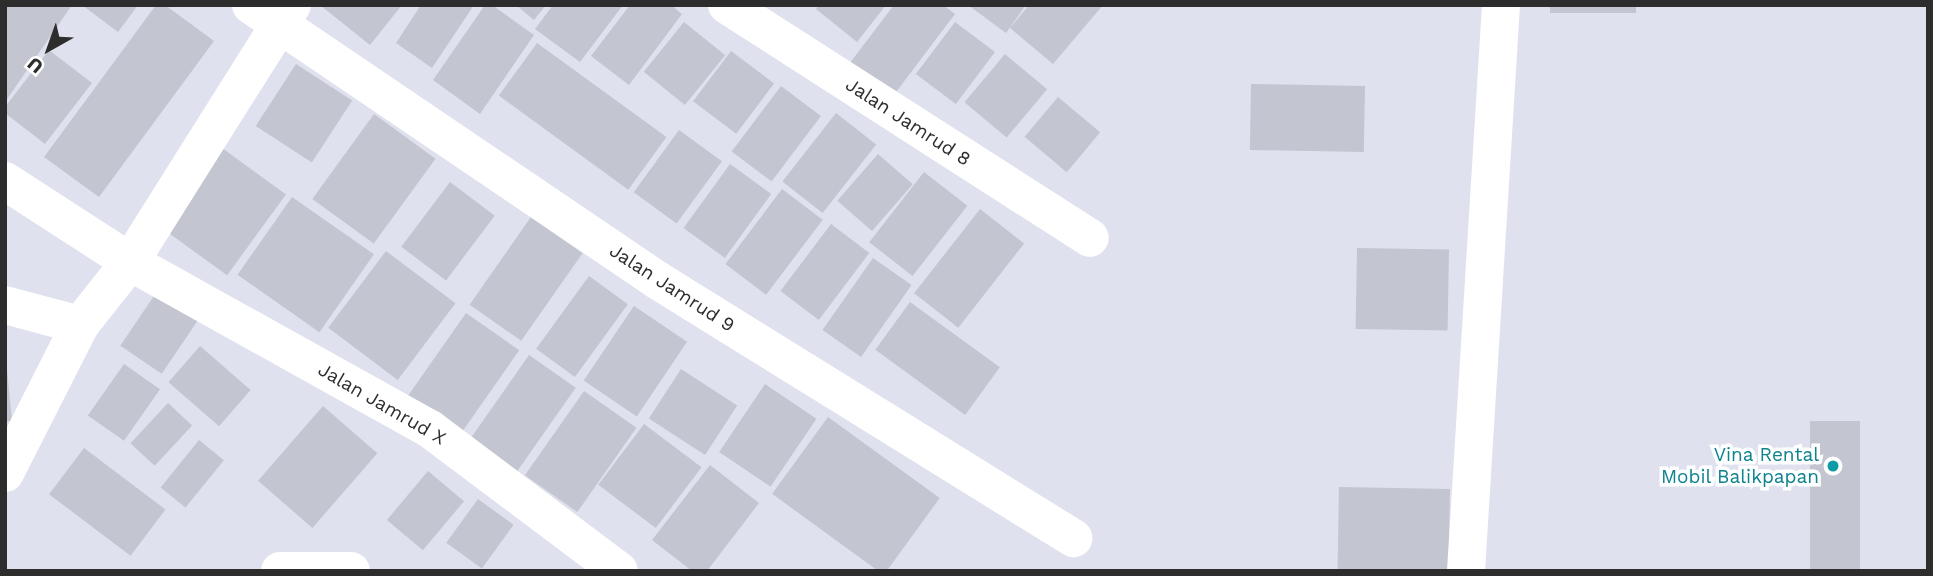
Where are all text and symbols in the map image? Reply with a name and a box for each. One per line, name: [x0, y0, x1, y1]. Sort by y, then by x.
north arrow: [14, 14, 84, 84]
text: U: [23, 52, 48, 79]
street label: Jalan Jamrud 8: [841, 73, 975, 171]
street label: Jalan Jamrud 9: [605, 239, 739, 337]
street label: Jalan Jamrud X: [314, 358, 450, 450]
place label: Vina Rental Mobil Balikpapan: [1660, 444, 1819, 488]
marker: Vina Rental Mobil Balikpapan: [1825, 458, 1841, 474]

